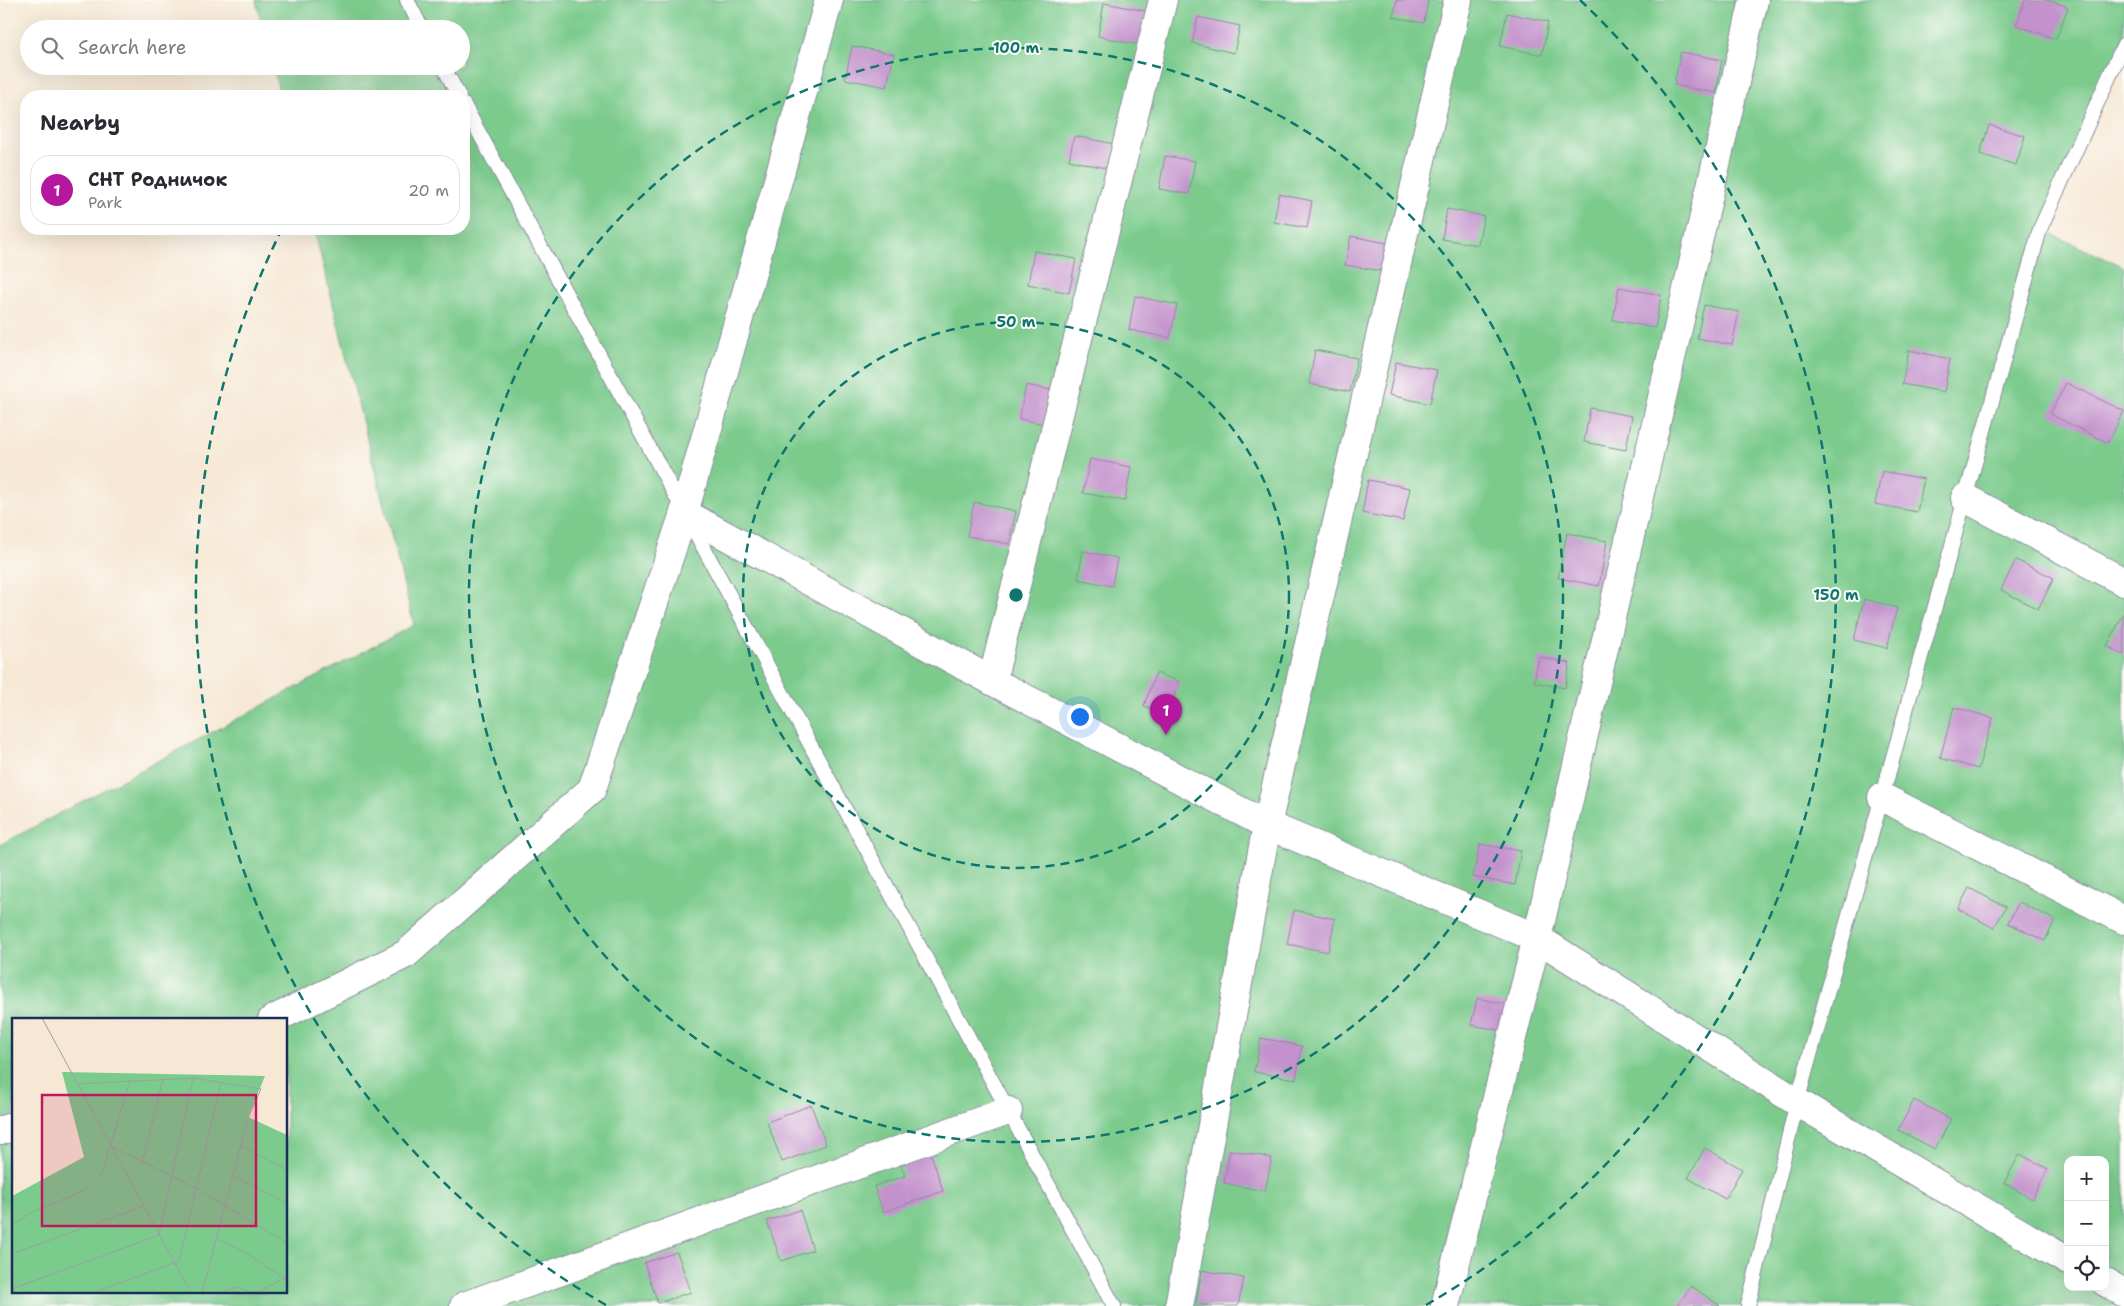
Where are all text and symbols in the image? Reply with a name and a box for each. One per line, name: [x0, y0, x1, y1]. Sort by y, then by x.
search box: [20, 20, 470, 75]
icon: search: [38, 34, 66, 62]
text: Search here: [78, 35, 187, 60]
text: 100 m: [993, 38, 1039, 58]
text: Nearby: [40, 109, 120, 137]
text: СНТ Родничок: [88, 167, 227, 192]
text: 1: [53, 180, 61, 201]
text: 20 m: [408, 180, 449, 201]
text: Park: [88, 192, 122, 213]
text: 50 m: [997, 312, 1036, 332]
text: 150 m: [1813, 585, 1859, 605]
centre of rings: [1007, 586, 1025, 604]
pin: 1: [1150, 694, 1182, 735]
your location: [1067, 704, 1093, 730]
inset map: [12, 1018, 288, 1294]
map controls: [2064, 1156, 2109, 1291]
button: +: [2064, 1156, 2109, 1201]
button: −: [2064, 1201, 2109, 1246]
button: locate: [2064, 1246, 2109, 1291]

